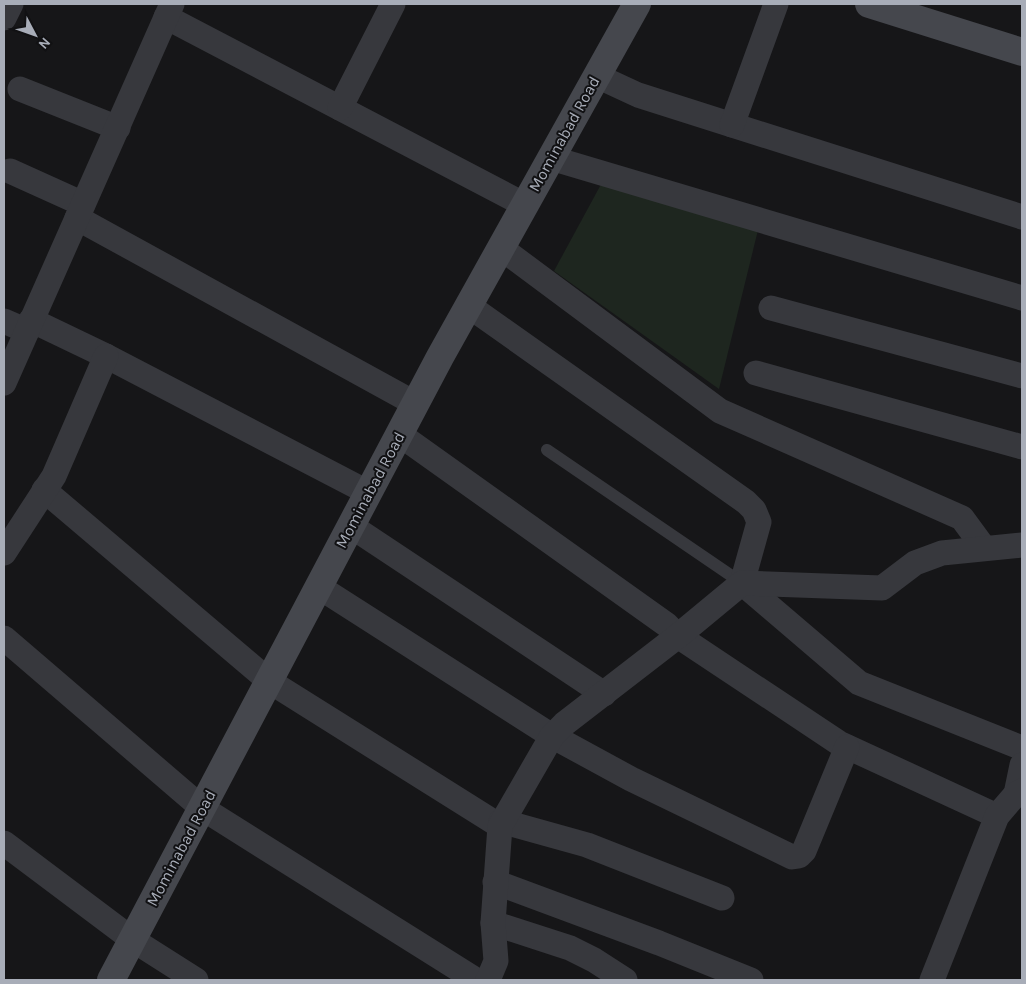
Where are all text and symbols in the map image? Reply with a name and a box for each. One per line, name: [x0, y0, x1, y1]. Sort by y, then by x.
north arrow: [10, 10, 60, 60]
text: N: [35, 34, 54, 53]
street label: Mominabad Road: [524, 73, 604, 195]
street label: Mominabad Road: [331, 429, 409, 551]
street label: Mominabad Road: [142, 787, 220, 909]

